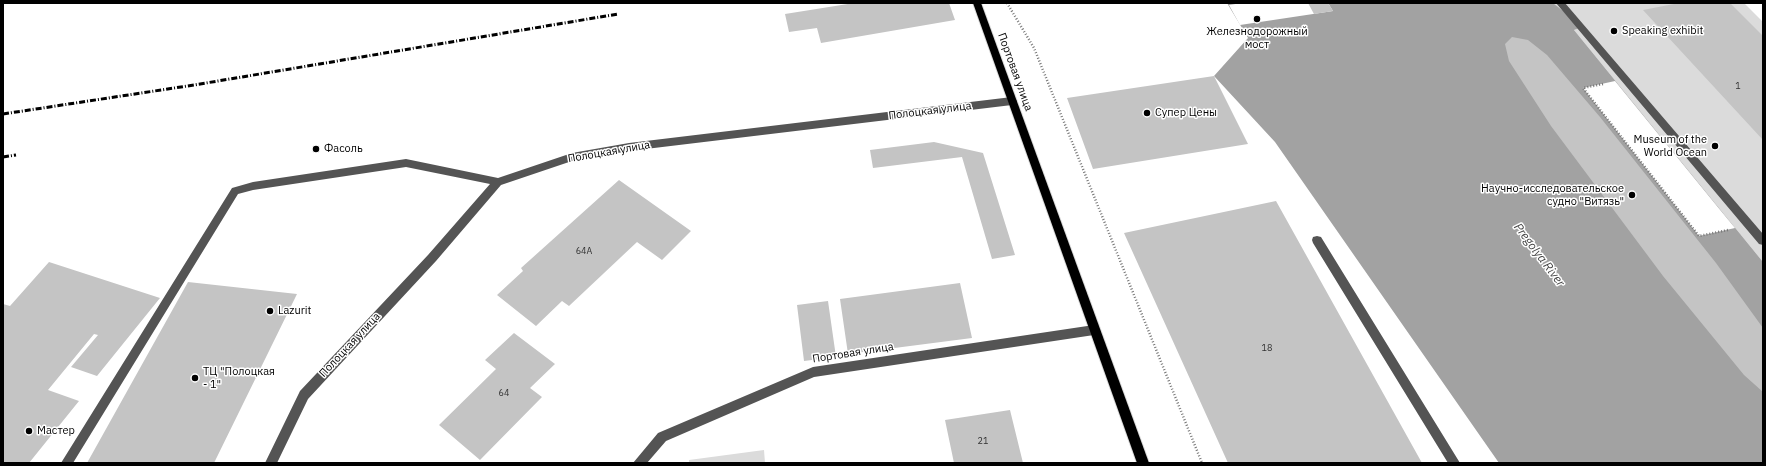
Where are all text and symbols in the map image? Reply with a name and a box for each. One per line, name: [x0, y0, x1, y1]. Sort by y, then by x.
marker: Железнодорожный мост: [1252, 14, 1262, 24]
place label: Speaking exhibit: [1622, 24, 1703, 38]
place label: Железнодорожный мост: [1206, 25, 1308, 51]
marker: Speaking exhibit: [1609, 26, 1619, 36]
street label: Портовая улица: [995, 31, 1035, 113]
house number: 1: [1735, 81, 1741, 91]
street label: Полоцкая улица: [888, 99, 972, 123]
place label: Супер Цены: [1155, 106, 1217, 120]
marker: Супер Цены: [1142, 108, 1152, 118]
place label: Museum of the World Ocean: [1634, 133, 1707, 159]
street label: Полоцкая улица: [567, 138, 651, 166]
marker: Museum of the World Ocean: [1710, 141, 1720, 151]
place label: Фасоль: [324, 142, 363, 156]
marker: Фасоль: [311, 144, 321, 154]
place label: Научно-исследовательское судно "Витязь": [1481, 182, 1624, 208]
marker: Научно-исследовательское судно "Витязь": [1627, 190, 1637, 200]
water label: Pregolya River: [1510, 220, 1568, 290]
house number: 64А: [576, 246, 592, 256]
place label: Lazurit: [278, 304, 311, 318]
marker: Lazurit: [265, 306, 275, 316]
street label: Полоцкая улица: [317, 310, 383, 380]
street label: Портовая улица: [811, 340, 895, 366]
house number: 18: [1262, 343, 1272, 353]
place label: ТЦ "Полоцкая - 1": [203, 365, 275, 391]
marker: ТЦ "Полоцкая - 1": [190, 373, 200, 383]
house number: 64: [499, 388, 509, 398]
place label: Мастер: [37, 424, 75, 438]
marker: Мастер: [24, 426, 34, 436]
house number: 21: [978, 436, 988, 446]

